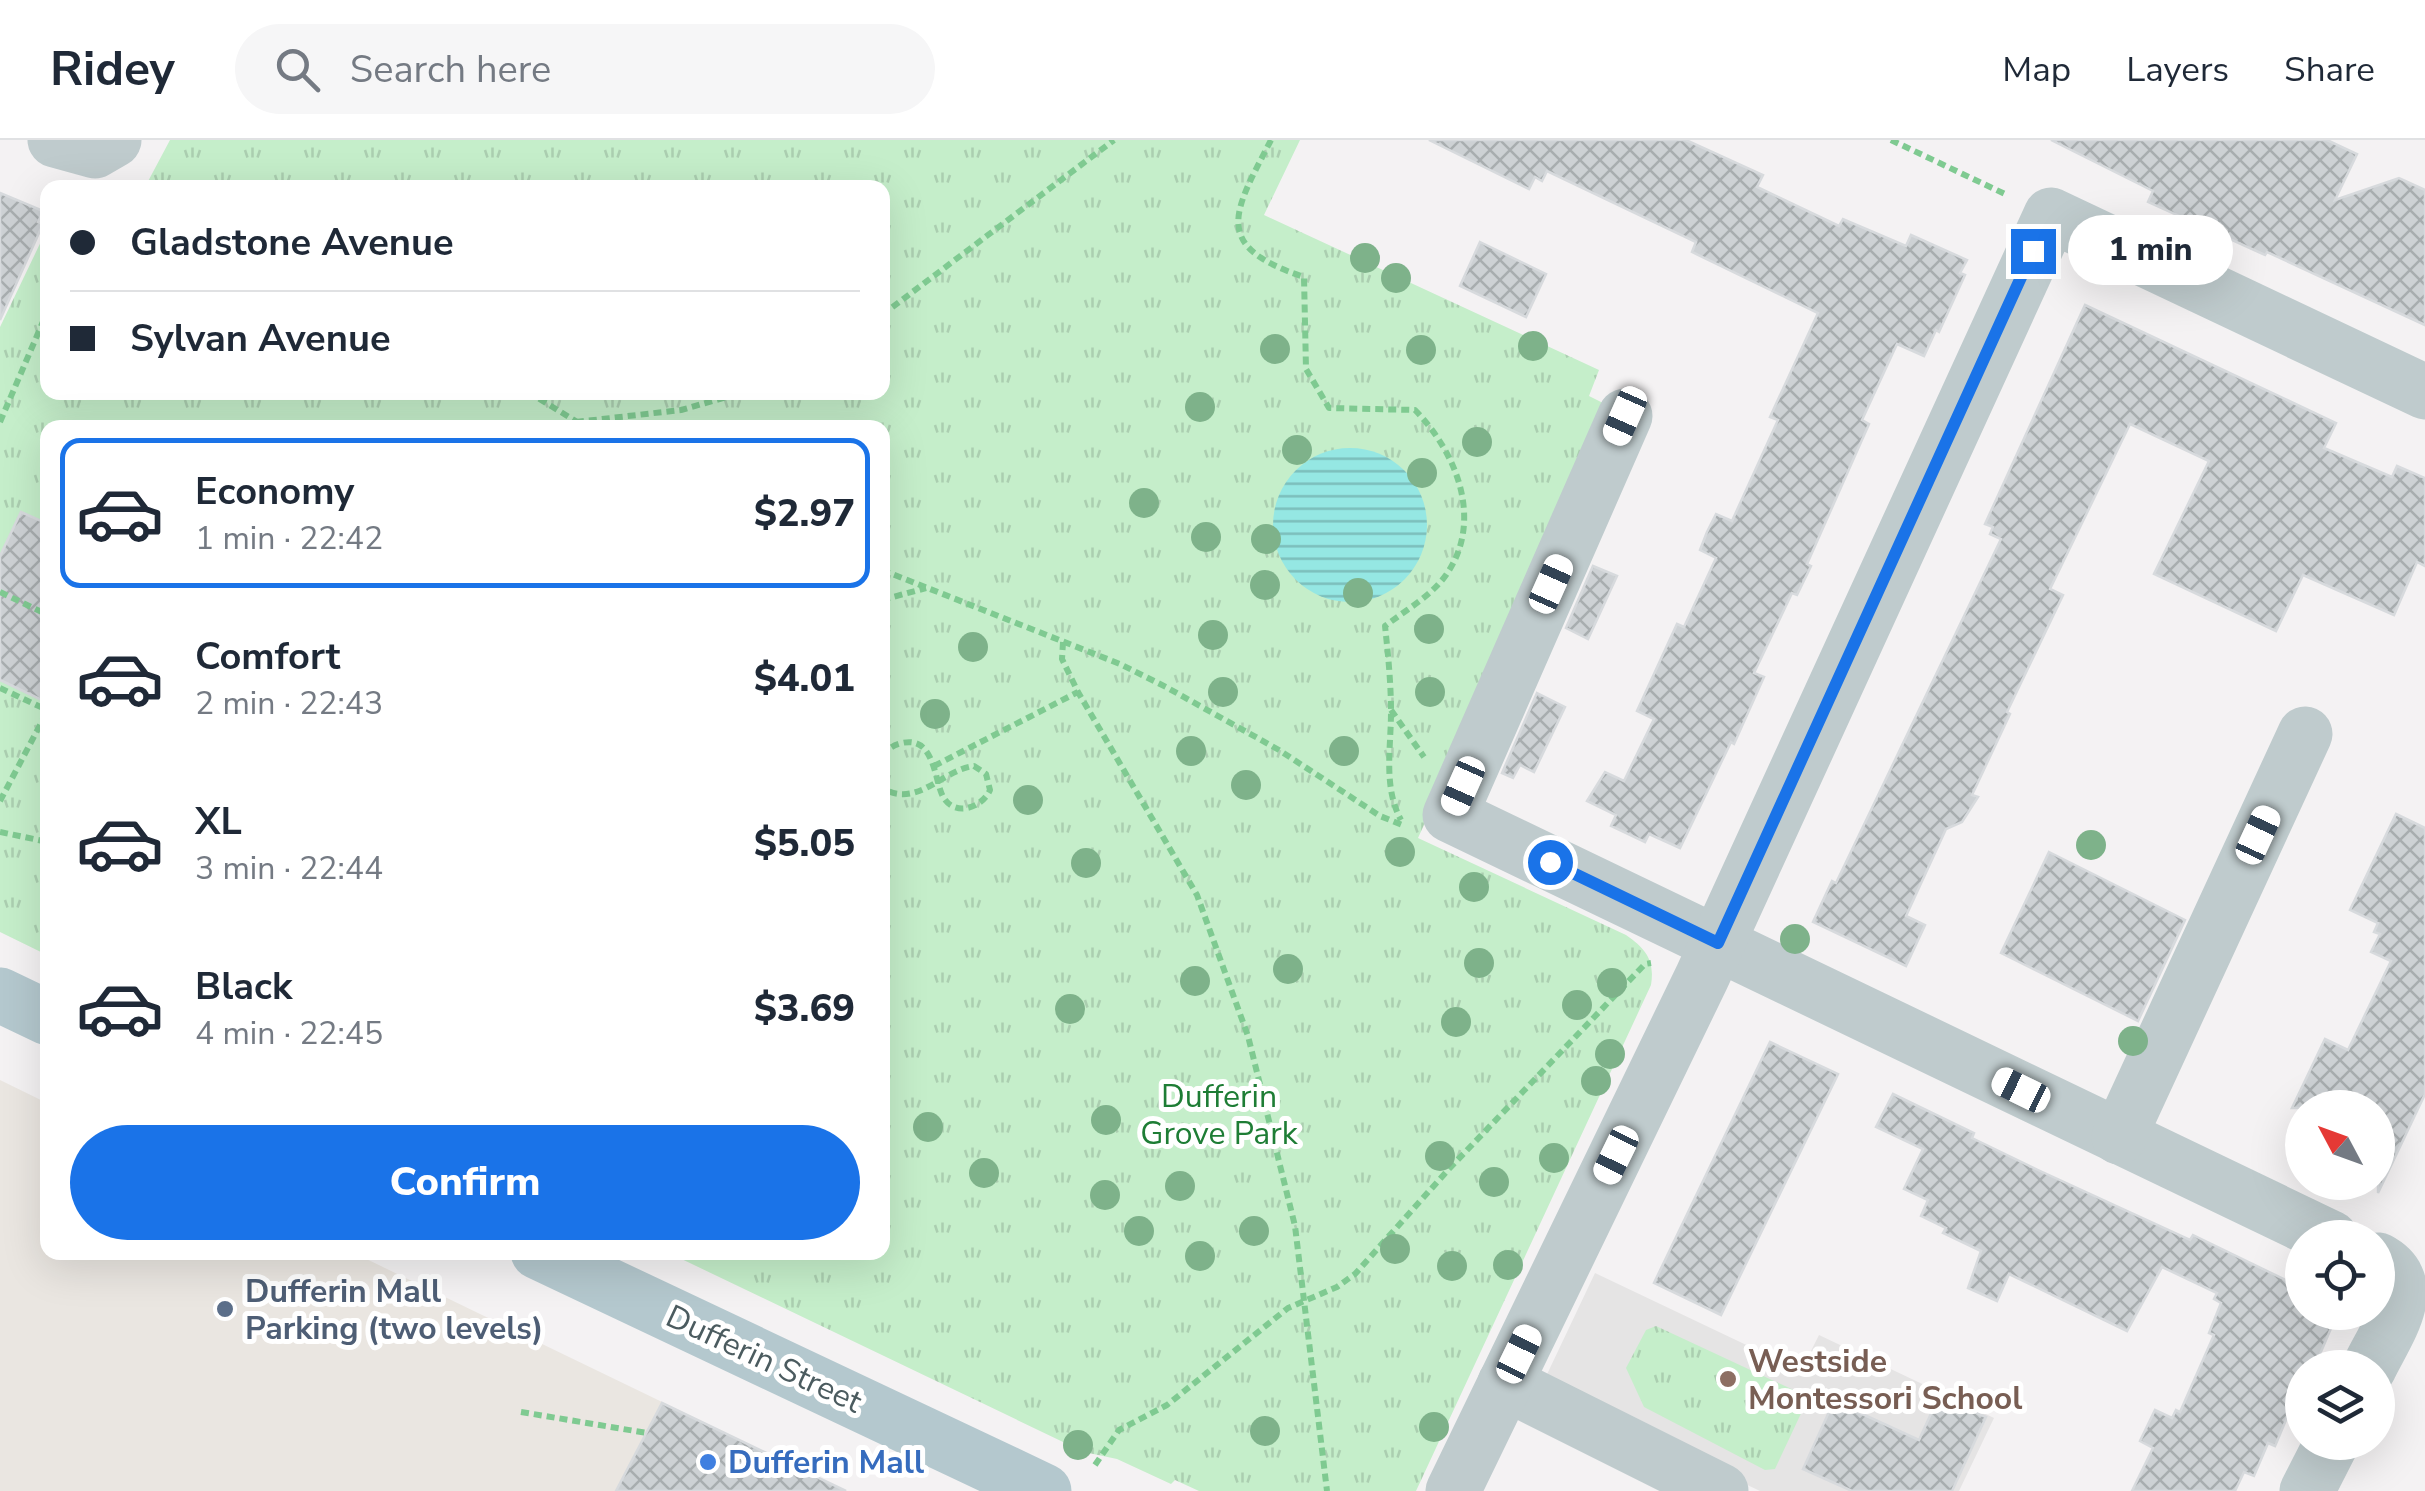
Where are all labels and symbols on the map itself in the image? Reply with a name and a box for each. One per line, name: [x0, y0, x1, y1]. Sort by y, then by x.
callout: 1 min: [2068, 216, 2233, 286]
route end: [2011, 229, 2056, 274]
car: [1599, 382, 1651, 450]
car: [1525, 550, 1577, 618]
car: [1437, 752, 1489, 820]
car: [2232, 801, 2284, 869]
route start: [1528, 840, 1573, 885]
car: [1987, 1063, 2055, 1117]
park label: Dufferin Grove Park: [1140, 1075, 1299, 1155]
north arrow: [2285, 1090, 2395, 1200]
car: [1589, 1121, 1643, 1189]
place label: Dufferin Mall Parking (two levels): [245, 1270, 543, 1350]
street label: Dufferin Street: [659, 1295, 870, 1424]
marker: Dufferin Mall Parking (two levels): [214, 1298, 236, 1320]
car: [1492, 1320, 1546, 1388]
place label: Westside Montessori School: [1748, 1340, 2023, 1420]
marker: Westside Montessori School: [1717, 1368, 1739, 1390]
place label: Dufferin Mall: [728, 1441, 924, 1484]
marker: Dufferin Mall: [697, 1451, 719, 1473]

